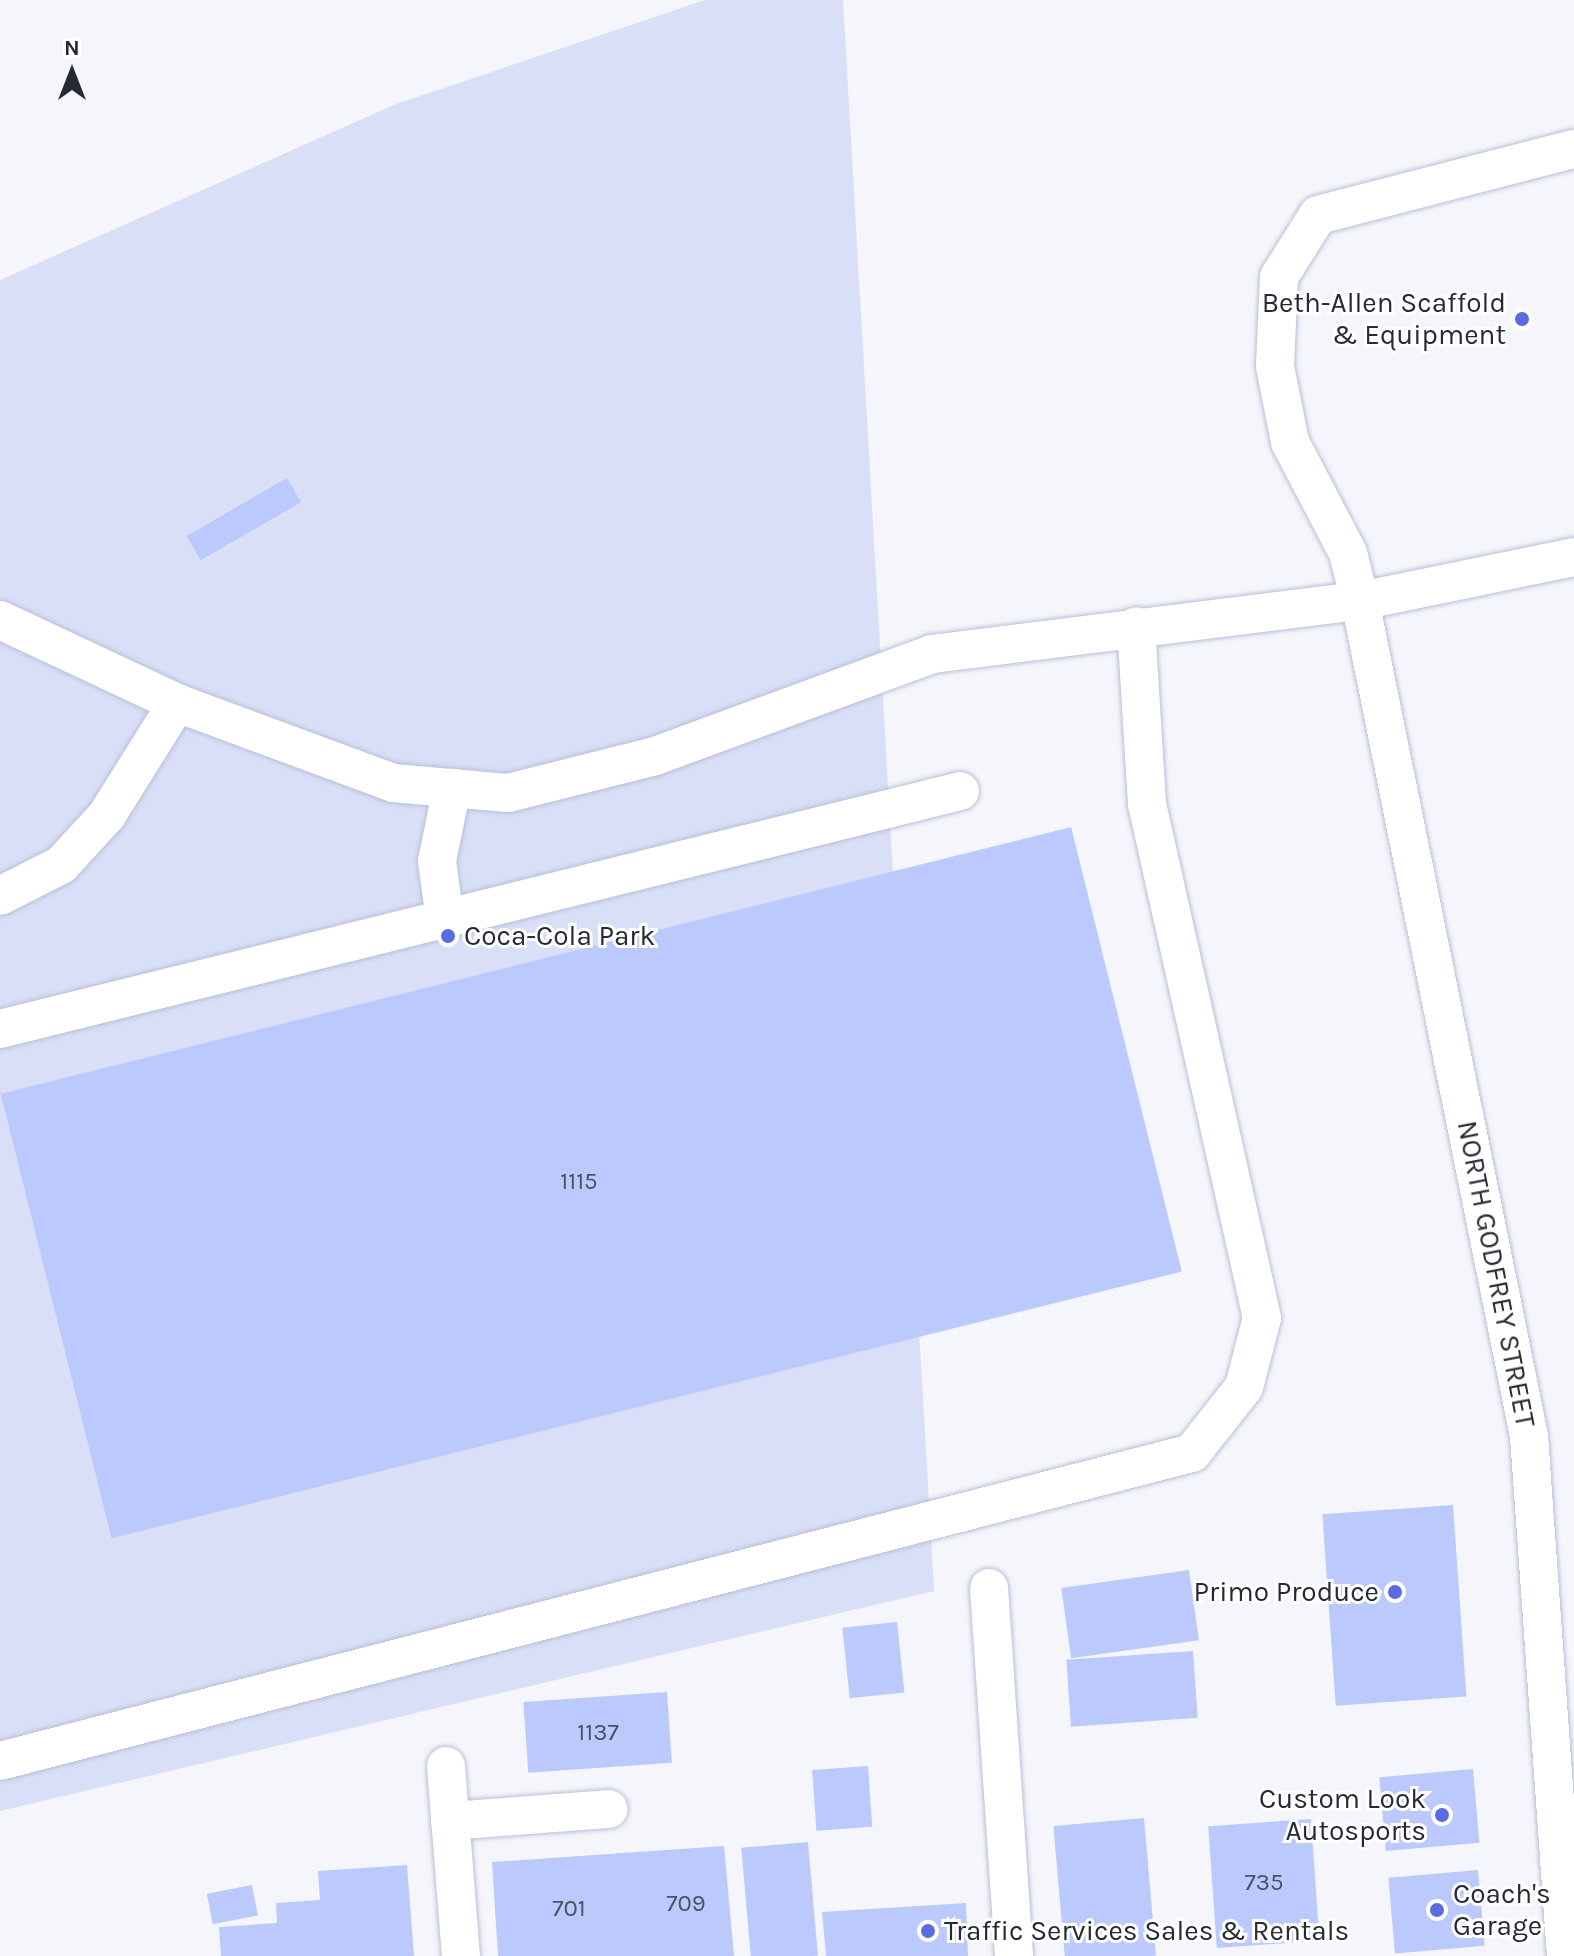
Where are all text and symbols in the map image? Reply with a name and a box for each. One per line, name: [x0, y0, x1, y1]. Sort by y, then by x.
north arrow: [32, 32, 112, 112]
text: N: [64, 35, 80, 61]
place label: Beth-Allen Scaffold & Equipment: [1262, 286, 1506, 352]
marker: Beth-Allen Scaffold & Equipment: [1513, 310, 1531, 328]
place label: Coca-Cola Park: [464, 919, 655, 953]
marker: Coca-Cola Park: [439, 927, 457, 945]
street label: NORTH GODFREY STREET: [1450, 1118, 1542, 1430]
house number: 1115: [560, 1168, 598, 1196]
place label: Primo Produce: [1194, 1575, 1379, 1609]
marker: Primo Produce: [1386, 1583, 1404, 1601]
house number: 1137: [577, 1719, 619, 1747]
place label: Custom Look Autosports: [1259, 1782, 1426, 1848]
marker: Custom Look Autosports: [1433, 1806, 1451, 1824]
house number: 735: [1245, 1869, 1283, 1897]
place label: Coach's Garage: [1453, 1877, 1551, 1943]
house number: 709: [666, 1890, 706, 1918]
house number: 701: [552, 1895, 586, 1923]
marker: Coach's Garage: [1428, 1901, 1446, 1919]
place label: Traffic Services Sales & Rentals: [944, 1914, 1349, 1948]
marker: Traffic Services Sales & Rentals: [919, 1922, 937, 1940]

